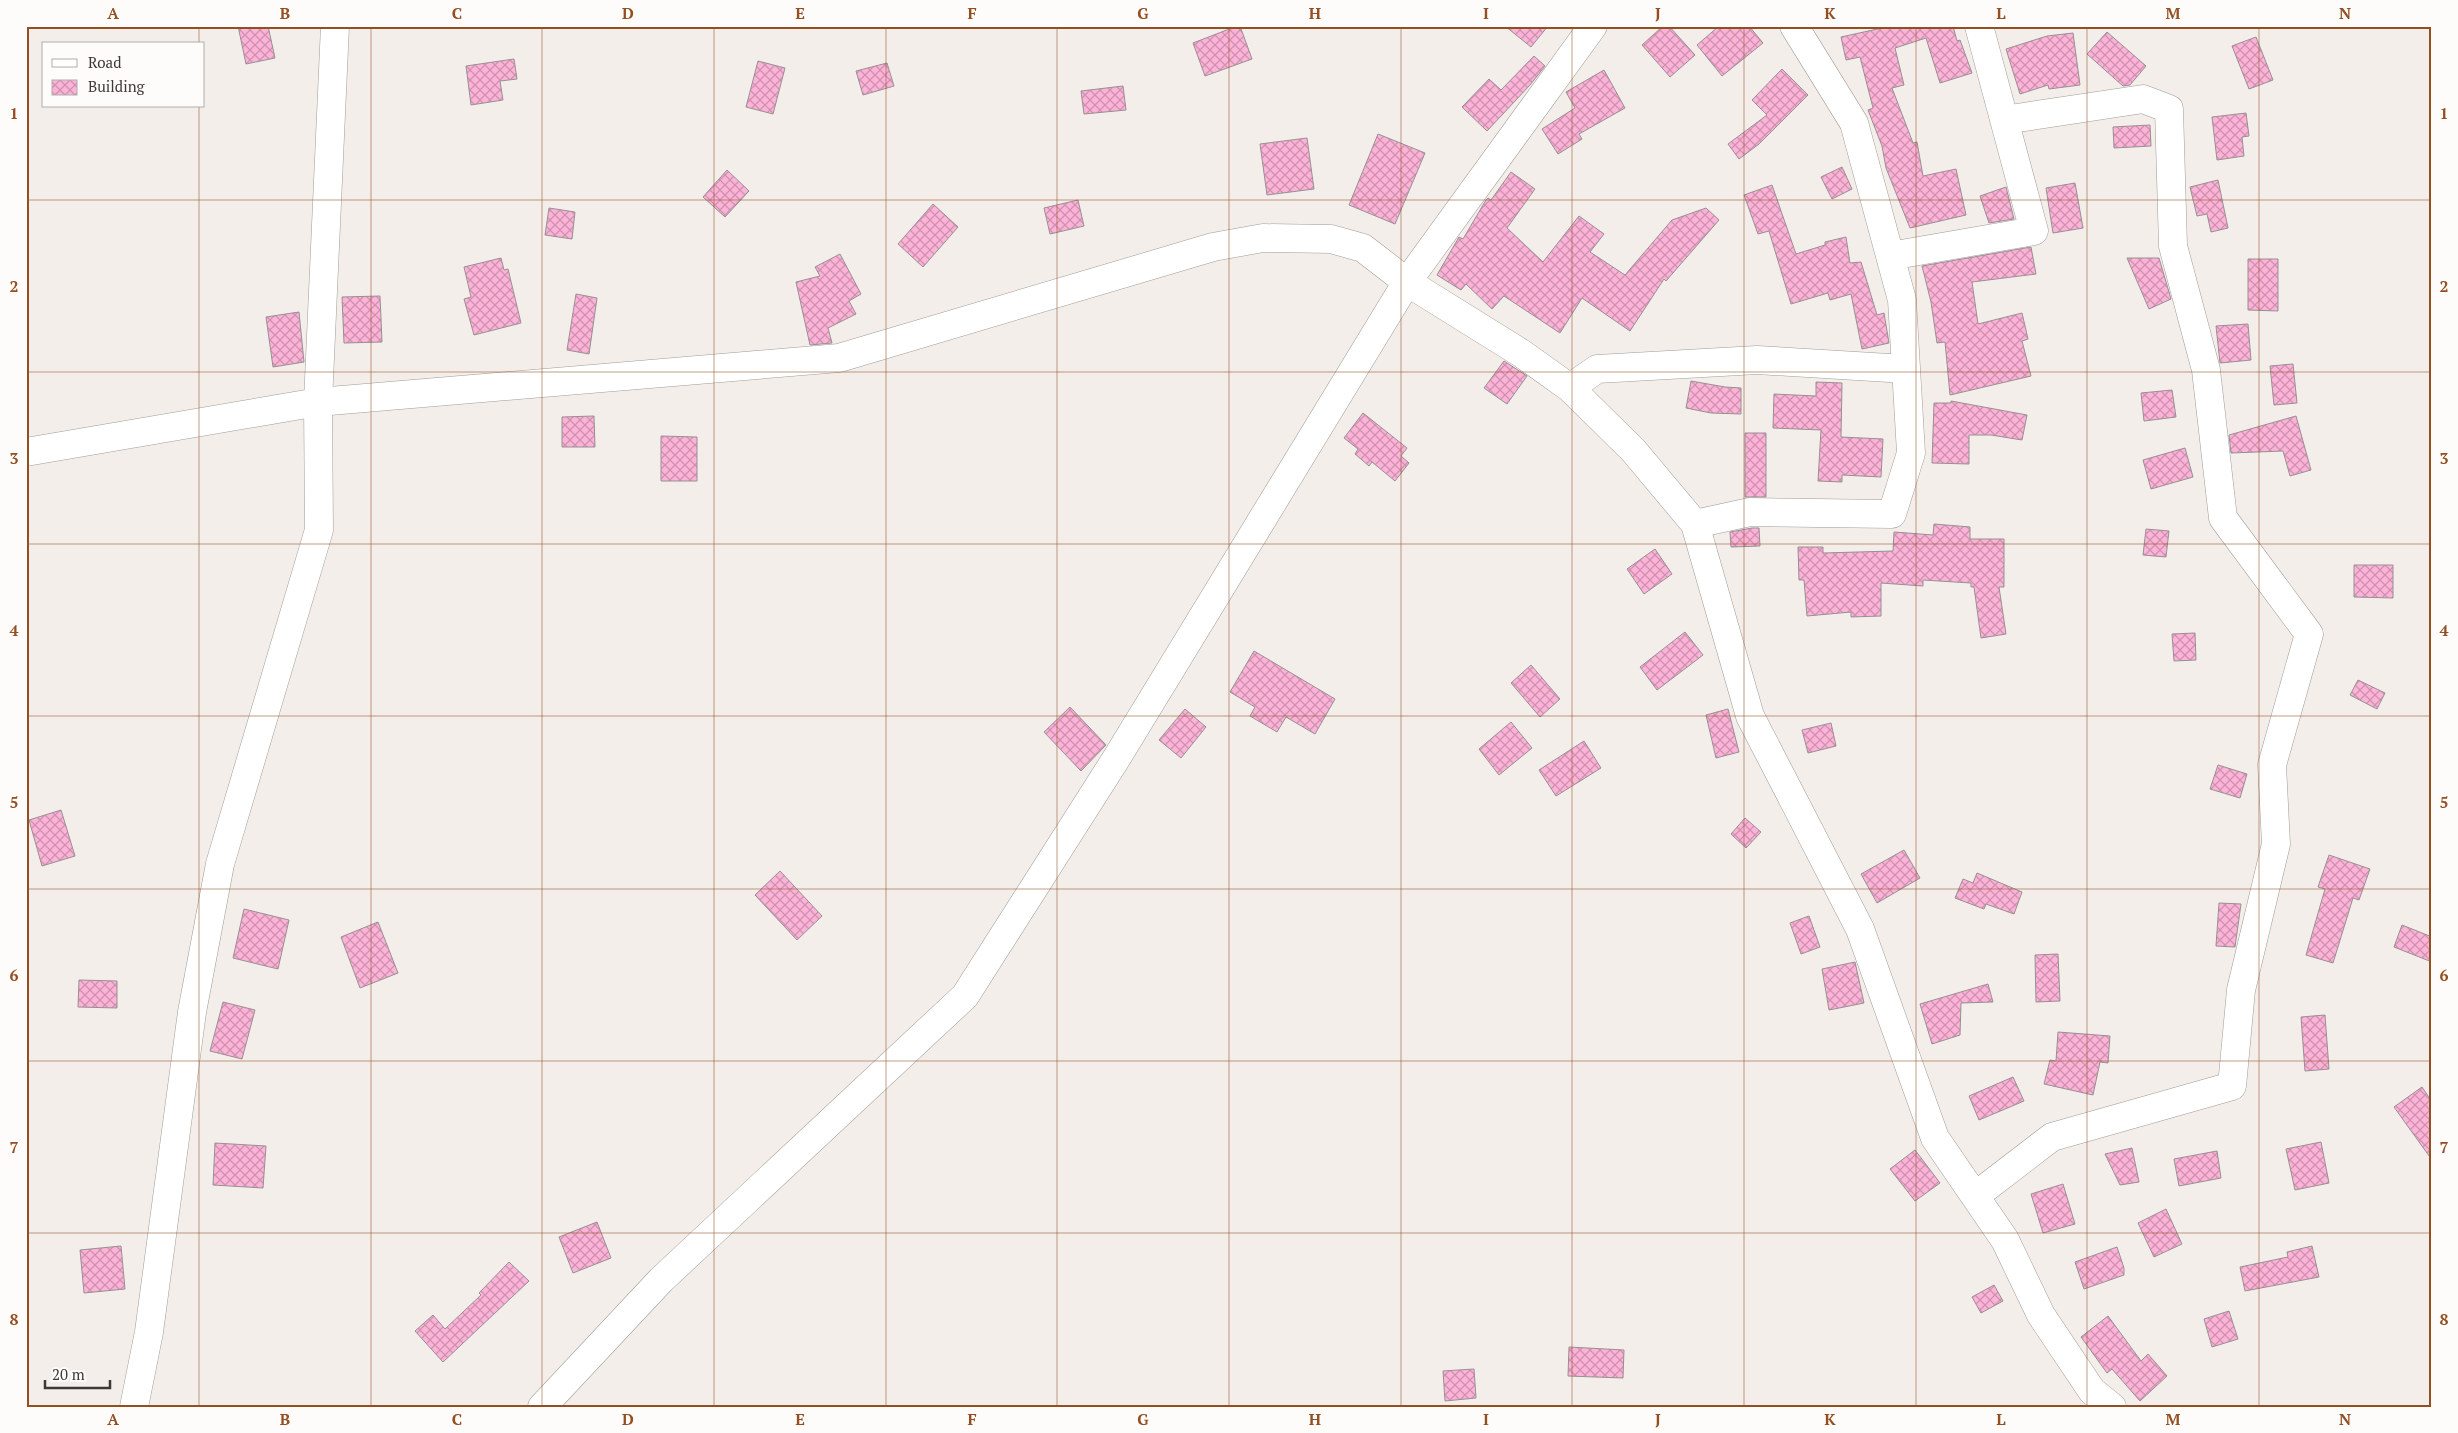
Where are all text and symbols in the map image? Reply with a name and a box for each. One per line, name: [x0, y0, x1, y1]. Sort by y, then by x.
text: A: [107, 2, 119, 24]
text: B: [280, 2, 290, 24]
text: C: [452, 2, 462, 24]
text: D: [622, 2, 634, 24]
text: E: [795, 2, 805, 24]
text: F: [967, 2, 977, 24]
text: G: [1137, 2, 1149, 24]
text: H: [1309, 2, 1321, 24]
text: I: [1483, 2, 1489, 24]
text: J: [1655, 2, 1661, 24]
text: K: [1824, 2, 1836, 24]
text: L: [1996, 2, 2006, 24]
text: M: [2166, 2, 2181, 24]
text: N: [2339, 2, 2351, 24]
legend: [42, 42, 205, 108]
text: Road: [88, 52, 121, 72]
text: Building: [88, 76, 146, 96]
text: 1: [9, 102, 19, 124]
text: 1: [2439, 102, 2449, 124]
text: 2: [9, 275, 19, 297]
text: 2: [2439, 275, 2449, 297]
text: 3: [9, 447, 19, 469]
text: 3: [2439, 447, 2449, 469]
text: 4: [9, 619, 19, 641]
text: 4: [2439, 619, 2449, 641]
text: 5: [9, 791, 19, 813]
text: 5: [2439, 791, 2449, 813]
text: 6: [9, 964, 19, 986]
text: 6: [2439, 964, 2449, 986]
text: 7: [9, 1136, 19, 1158]
text: 7: [2439, 1136, 2449, 1158]
text: 8: [9, 1308, 19, 1330]
text: 8: [2439, 1308, 2449, 1330]
scale bar: [45, 1358, 110, 1390]
text: 20 m: [52, 1364, 85, 1384]
text: A: [107, 1408, 119, 1430]
text: B: [280, 1408, 290, 1430]
text: C: [452, 1408, 462, 1430]
text: D: [622, 1408, 634, 1430]
text: E: [795, 1408, 805, 1430]
text: F: [967, 1408, 977, 1430]
text: G: [1137, 1408, 1149, 1430]
text: H: [1309, 1408, 1321, 1430]
text: I: [1483, 1408, 1489, 1430]
text: J: [1655, 1408, 1661, 1430]
text: K: [1824, 1408, 1836, 1430]
text: L: [1996, 1408, 2006, 1430]
text: M: [2166, 1408, 2181, 1430]
text: N: [2339, 1408, 2351, 1430]

